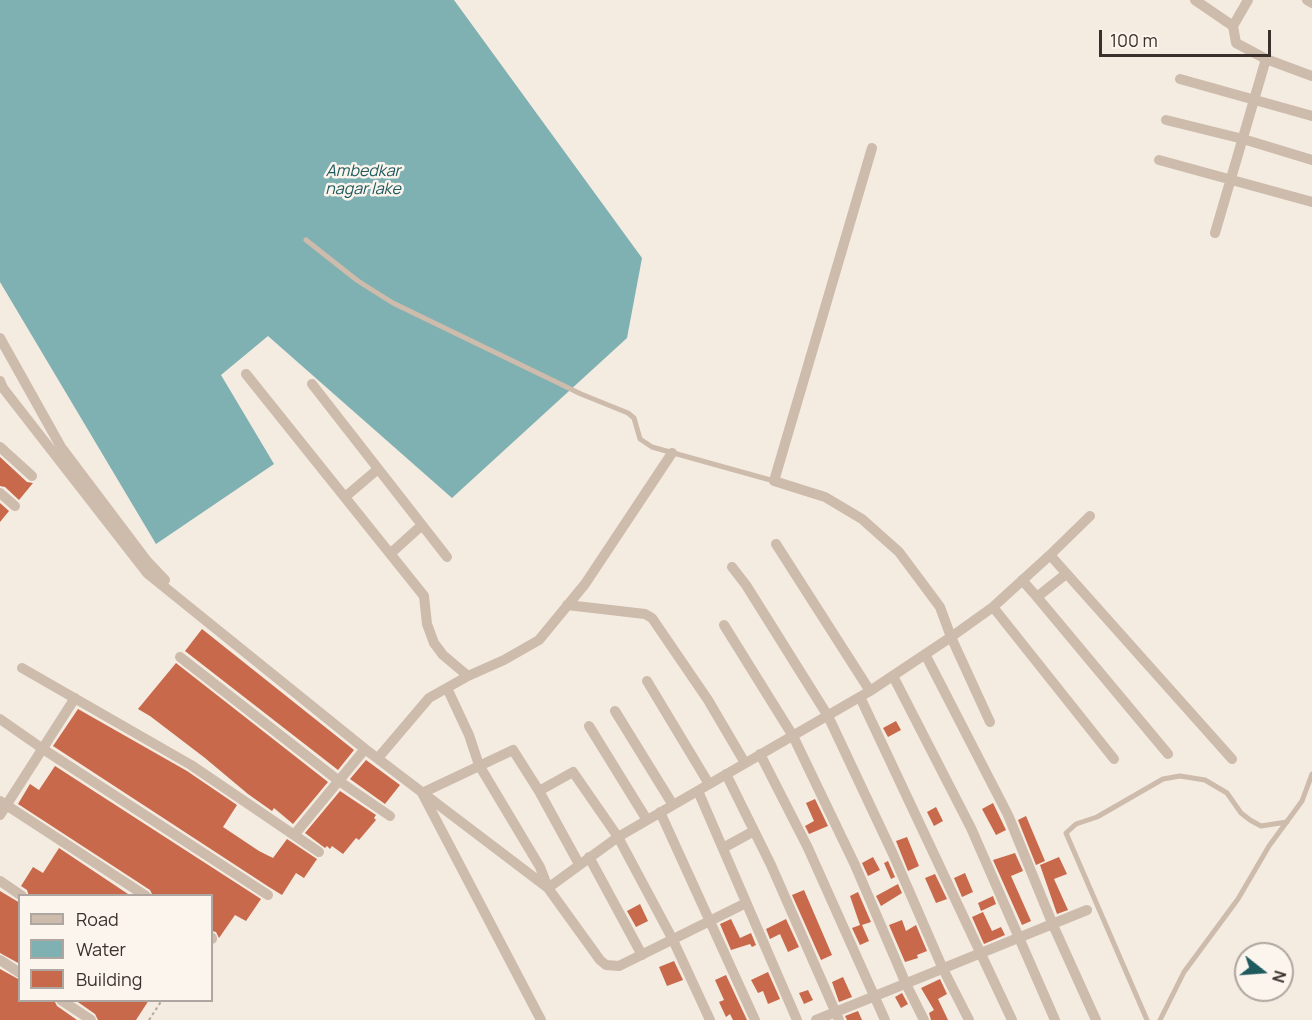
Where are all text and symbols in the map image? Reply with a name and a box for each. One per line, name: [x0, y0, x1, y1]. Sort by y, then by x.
scale bar: [1102, 18, 1274, 56]
text: 100 m: [1110, 28, 1158, 52]
water label: Ambedkar nagar lake: [325, 162, 401, 200]
legend: [18, 894, 213, 1002]
text: Road: [76, 907, 119, 931]
text: Water: [76, 937, 126, 961]
north arrow: [1234, 942, 1294, 1002]
text: Building: [76, 967, 142, 991]
text: N: [1267, 968, 1292, 985]

